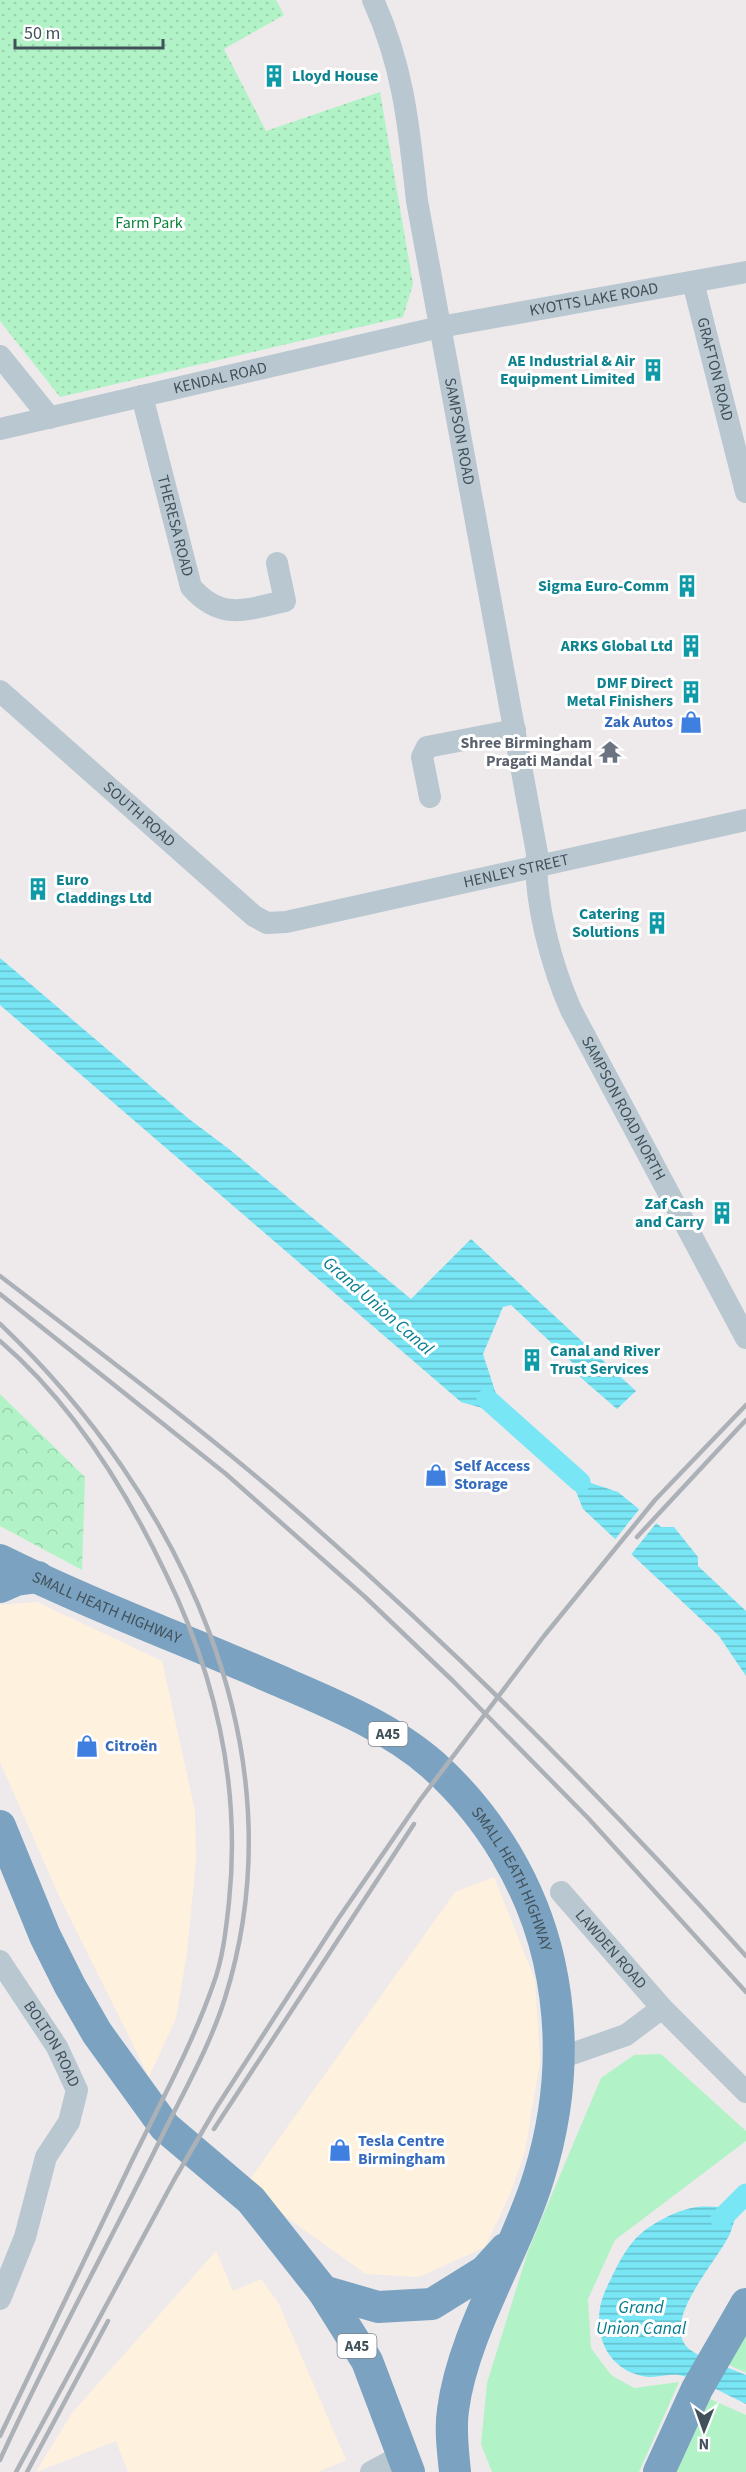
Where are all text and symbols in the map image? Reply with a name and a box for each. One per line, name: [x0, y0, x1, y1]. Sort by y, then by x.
scale bar: [15, 12, 164, 50]
text: 50 m: [24, 21, 60, 46]
building icon: Lloyd House: [261, 63, 287, 89]
place label: Lloyd House: [292, 65, 378, 87]
park label: Farm Park: [115, 212, 183, 234]
street label: KYOTTS LAKE ROAD: [528, 277, 660, 322]
street label: GRAFTON ROAD: [691, 315, 739, 424]
place label: AE Industrial & Air Equipment Limited: [500, 350, 636, 390]
street label: KENDAL ROAD: [171, 356, 269, 399]
building icon: AE Industrial & Air Equipment Limited: [640, 357, 666, 383]
street label: SAMPSON ROAD: [439, 376, 480, 487]
street label: THERESA ROAD: [152, 473, 199, 579]
building icon: Sigma Euro-Comm: [674, 573, 700, 599]
place label: Sigma Euro-Comm: [538, 575, 669, 597]
building icon: ARKS Global Ltd: [678, 633, 704, 659]
place label: ARKS Global Ltd: [560, 635, 673, 657]
place label: DMF Direct Metal Finishers: [566, 672, 673, 712]
building icon: DMF Direct Metal Finishers: [678, 679, 704, 705]
shop icon: Zak Autos: [678, 709, 704, 735]
place label: Zak Autos: [604, 711, 673, 733]
place label: Shree Birmingham Pragati Mandal: [460, 732, 592, 772]
temple icon: Shree Birmingham Pragati Mandal: [597, 739, 623, 765]
street label: SOUTH ROAD: [98, 776, 180, 852]
street label: HENLEY STREET: [461, 848, 572, 893]
place label: Euro Claddings Ltd: [56, 869, 152, 909]
building icon: Euro Claddings Ltd: [25, 876, 51, 902]
place label: Catering Solutions: [572, 903, 639, 943]
building icon: Catering Solutions: [644, 910, 670, 936]
street label: SAMPSON ROAD NORTH: [576, 1032, 671, 1184]
place label: Zaf Cash and Carry: [635, 1193, 705, 1233]
building icon: Zaf Cash and Carry: [709, 1200, 735, 1226]
water label: Grand Union Canal: [317, 1251, 439, 1361]
place label: Canal and River Trust Services: [550, 1340, 661, 1380]
building icon: Canal and River Trust Services: [519, 1347, 545, 1373]
place label: Self Access Storage: [454, 1455, 530, 1495]
shop icon: Self Access Storage: [423, 1462, 449, 1488]
street label: SMALL HEATH HIGHWAY: [29, 1566, 185, 1650]
road number: A45: [368, 1722, 408, 1746]
shop icon: Citroën: [74, 1733, 100, 1759]
place label: Citroën: [105, 1735, 157, 1757]
street label: SMALL HEATH HIGHWAY: [466, 1802, 557, 1954]
street label: LAWDEN ROAD: [570, 1905, 652, 1994]
street label: BOLTON ROAD: [18, 1996, 85, 2091]
place label: Tesla Centre Birmingham: [358, 2130, 446, 2170]
shop icon: Tesla Centre Birmingham: [327, 2137, 353, 2163]
water label: Grand Union Canal: [596, 2295, 687, 2341]
road number: A45: [338, 2334, 376, 2358]
north arrow: [674, 2400, 734, 2460]
text: N: [698, 2433, 709, 2455]

